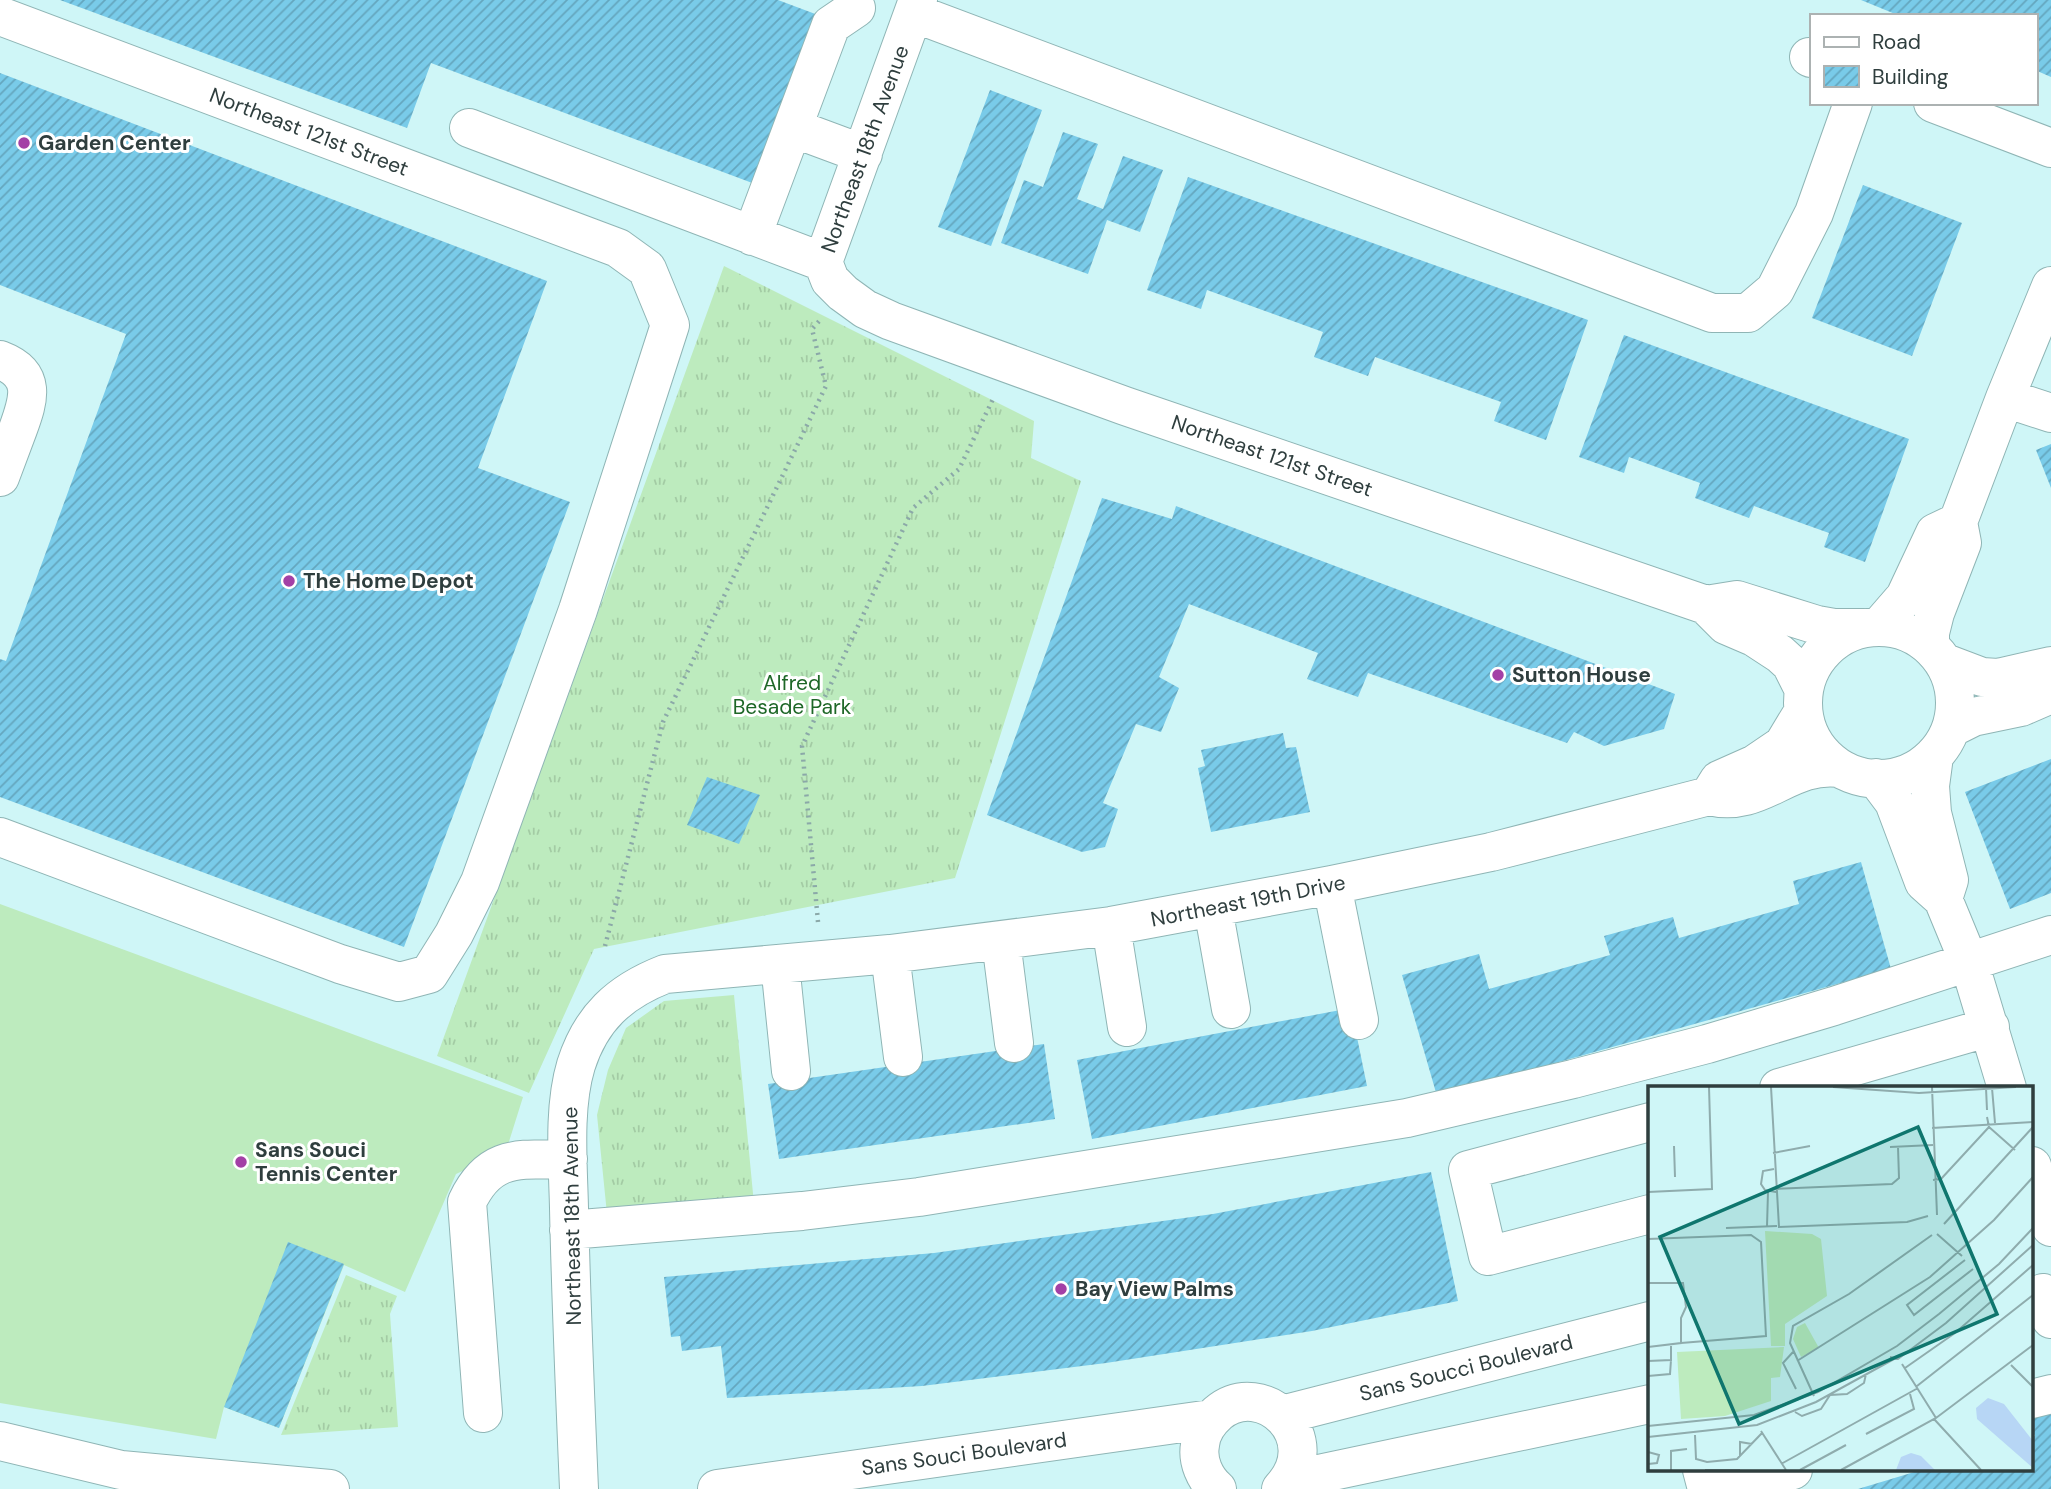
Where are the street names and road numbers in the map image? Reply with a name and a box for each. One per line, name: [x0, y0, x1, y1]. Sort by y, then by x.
street label: Northeast 18th Avenue: [814, 41, 916, 257]
street label: Northeast 121st Street: [206, 81, 412, 183]
street label: Northeast 121st Street: [1168, 408, 1376, 504]
street label: Northeast 19th Drive: [1148, 868, 1348, 934]
street label: Northeast 18th Avenue: [556, 1106, 588, 1326]
street label: Sans Soucci Boulevard: [1356, 1328, 1576, 1408]
street label: Sans Souci Boulevard: [860, 1426, 1068, 1482]

